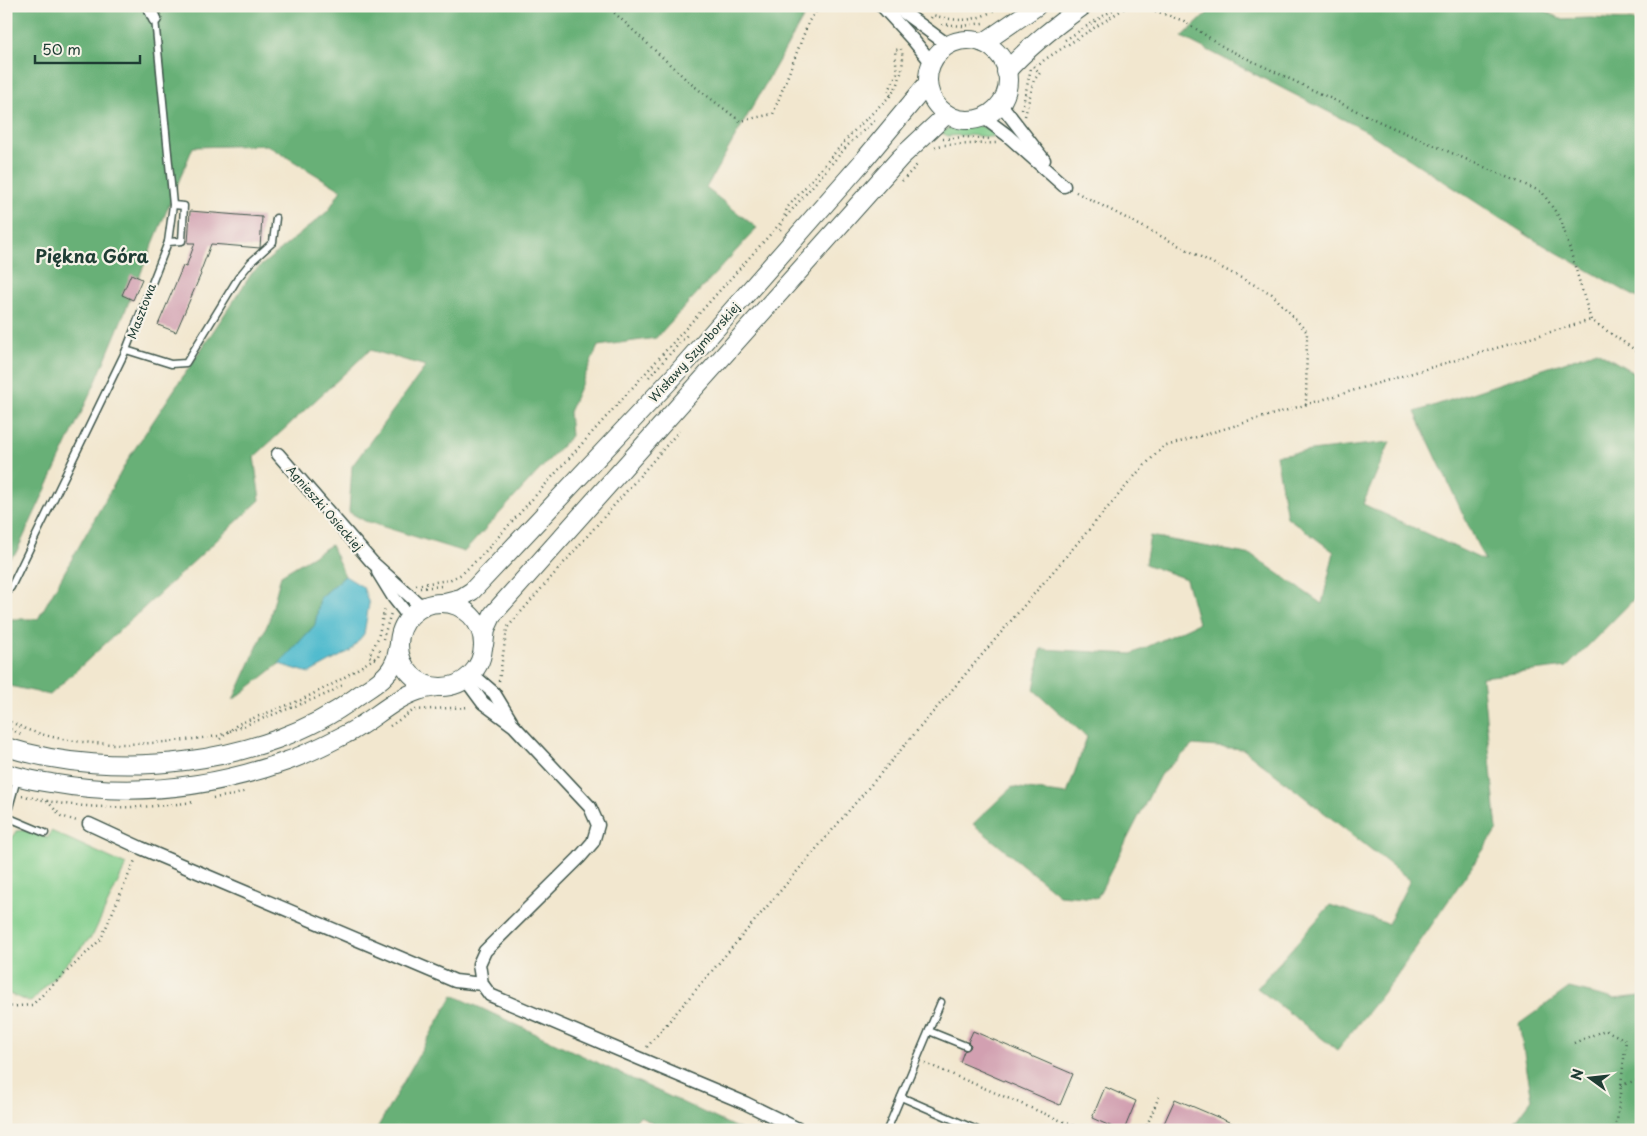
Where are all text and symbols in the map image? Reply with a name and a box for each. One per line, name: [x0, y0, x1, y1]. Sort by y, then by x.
scale bar: [35, 32, 140, 64]
text: 50 m: [42, 37, 81, 60]
district label: Piękna Góra: [35, 242, 149, 269]
street label: Masztowa: [122, 280, 160, 341]
street label: Wisławy Szymborskiej: [644, 298, 744, 406]
street label: Agnieszki Osieckiej: [283, 461, 367, 555]
north arrow: [1564, 1054, 1614, 1104]
text: N: [1565, 1066, 1589, 1083]

